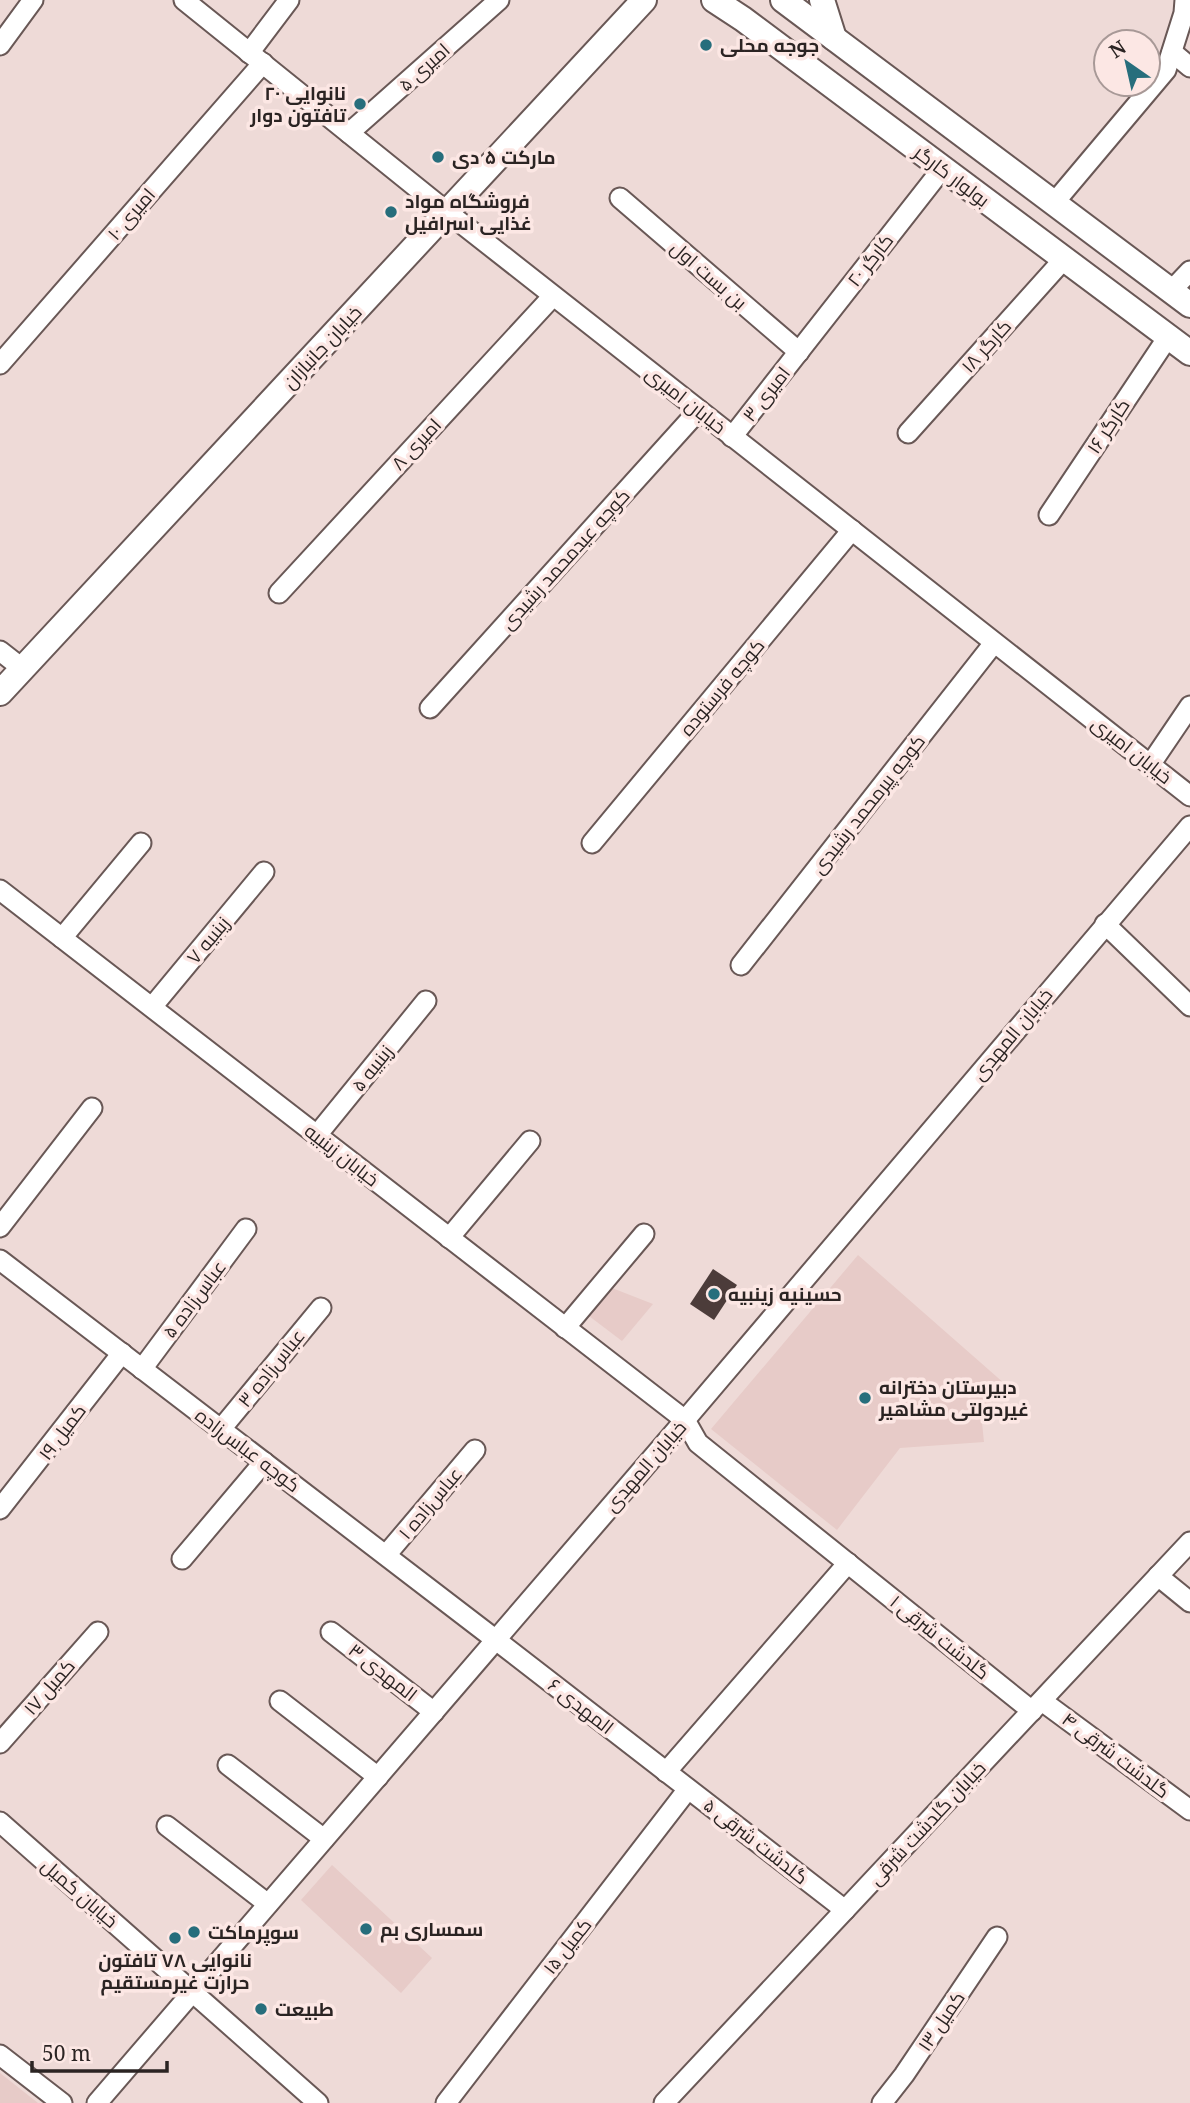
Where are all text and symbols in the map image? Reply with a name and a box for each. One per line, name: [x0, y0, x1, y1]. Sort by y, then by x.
north arrow: [1092, 28, 1162, 98]
place label: جوجه محلی: [720, 32, 819, 58]
text: N: [1104, 34, 1131, 64]
street label: امیری ۵: [393, 37, 455, 97]
marker: جوجه محلی: [698, 37, 714, 53]
place label: نانوایی ۲۰ تافتون دوار: [249, 80, 347, 128]
marker: نانوایی ۲۰ تافتون دوار: [352, 96, 368, 112]
street label: بولوار کارگر: [908, 138, 995, 213]
place label: مارکت ۵ دی: [452, 144, 556, 170]
marker: مارکت ۵ دی: [430, 149, 446, 165]
street label: امیری ۱۰: [101, 182, 161, 246]
place label: فروشگاه مواد غذایی اسرافیل: [405, 188, 532, 236]
marker: فروشگاه مواد غذایی اسرافیل: [383, 204, 399, 220]
street label: کارگر ۲۰: [841, 228, 899, 292]
street label: بن بست اول: [665, 235, 753, 315]
street label: خیابان جانبازان: [277, 300, 367, 394]
street label: کارگر ۱۸: [955, 314, 1017, 378]
street label: خیابان امیری: [640, 360, 732, 440]
street label: امیری ۳: [736, 361, 796, 427]
street label: کارگر ۱۶: [1081, 393, 1135, 459]
street label: امیری ۸: [385, 412, 447, 476]
street label: کوچه عیدمحمد رشیدی: [495, 483, 635, 635]
street label: کوچه فرستوده: [674, 633, 770, 741]
street label: خیابان امیری: [1086, 710, 1178, 790]
street label: کوچه پیرمحمد رشیدی: [805, 729, 931, 879]
street label: زینبیه ۷: [180, 911, 236, 969]
street label: خیابان المهدی: [966, 982, 1058, 1086]
street label: زینبیه ۵: [345, 1039, 399, 1097]
street label: خیابان زینبیه: [299, 1118, 385, 1192]
street label: عباس‌زاده ۵: [156, 1255, 232, 1343]
place label: حسینیه زینبیه: [728, 1281, 842, 1307]
marker: حسینیه زینبیه: [706, 1286, 722, 1302]
street label: عباس‌زاده ۳: [231, 1323, 311, 1413]
place label: دبیرستان دخترانه غیردولتی مشاهیر: [878, 1374, 1029, 1422]
marker: دبیرستان دخترانه غیردولتی مشاهیر: [857, 1390, 873, 1406]
street label: کمیل ۱۹: [32, 1399, 92, 1465]
street label: کوچه عباس‌زاده: [190, 1402, 306, 1498]
street label: خیابان المهدی: [598, 1415, 692, 1517]
street label: عباس‌زاده ۱: [392, 1461, 468, 1545]
street label: گلدشت شرقی ۱: [885, 1589, 995, 1685]
street label: المهدی ۳: [343, 1637, 423, 1707]
street label: کمیل ۱۷: [17, 1653, 81, 1721]
street label: المهدی ۶: [543, 1672, 619, 1740]
street label: گلدشت شرقی ۴: [1057, 1706, 1175, 1804]
street label: خیابان گلدشت شرقی: [863, 1755, 991, 1891]
street label: گلدشت شرقی ۵: [698, 1792, 814, 1890]
street label: خیابان کمیل: [36, 1852, 124, 1934]
street label: کمیل ۱۵: [537, 1912, 597, 1980]
place label: سمساری بم: [380, 1916, 483, 1943]
place label: سوپرماکت: [208, 1919, 299, 1946]
marker: سمساری بم: [358, 1921, 374, 1937]
marker: سوپرماکت: [186, 1924, 202, 1940]
marker: نانوایی ۷۸ تافتون حرارت غیرمستقیم: [167, 1930, 183, 1946]
place label: نانوایی ۷۸ تافتون حرارت غیرمستقیم: [98, 1947, 252, 1996]
street label: کمیل ۱۳: [911, 1986, 971, 2056]
place label: طبیعت: [275, 1996, 334, 2022]
marker: طبیعت: [253, 2001, 269, 2017]
scale bar: [32, 2030, 166, 2074]
text: 50 m: [42, 2039, 91, 2067]

